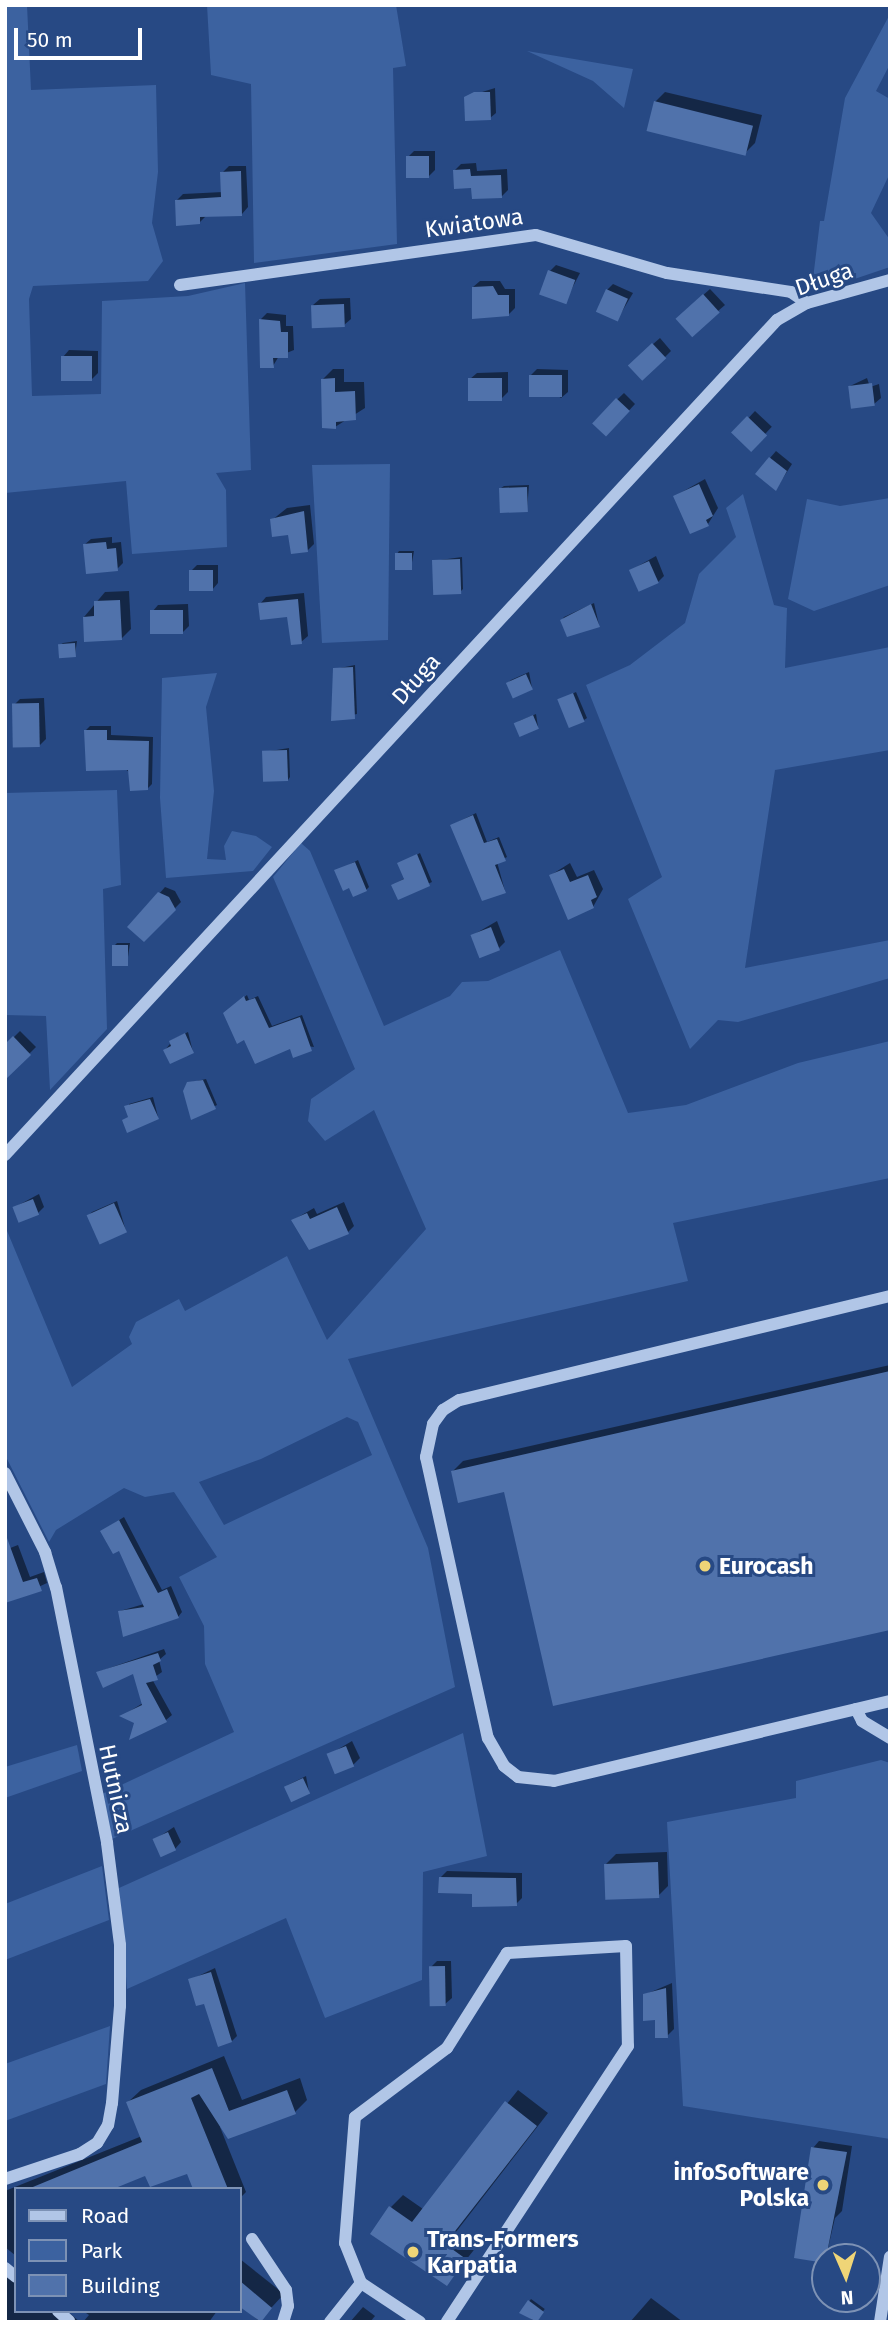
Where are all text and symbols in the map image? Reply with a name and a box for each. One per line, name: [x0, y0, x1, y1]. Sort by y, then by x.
scale bar: [18, 14, 145, 58]
text: 50 m: [27, 27, 73, 53]
street label: Kwiatowa: [423, 202, 525, 244]
street label: Długa: [791, 256, 857, 302]
street label: Długa: [386, 648, 446, 710]
place label: Eurocash: [719, 1552, 813, 1580]
marker: Eurocash: [697, 1558, 713, 1574]
street label: Hutnicza: [93, 1742, 139, 1836]
place label: infoSoftware Polska: [673, 2158, 809, 2212]
marker: infoSoftware Polska: [815, 2177, 831, 2193]
legend: [14, 2187, 242, 2313]
text: Road: [81, 2203, 129, 2229]
place label: Trans-Formers Karpatia: [427, 2225, 579, 2279]
text: Park: [81, 2238, 122, 2264]
north arrow: [811, 2243, 881, 2313]
marker: Trans-Formers Karpatia: [405, 2244, 421, 2260]
text: Building: [81, 2273, 160, 2299]
text: N: [840, 2286, 854, 2309]

